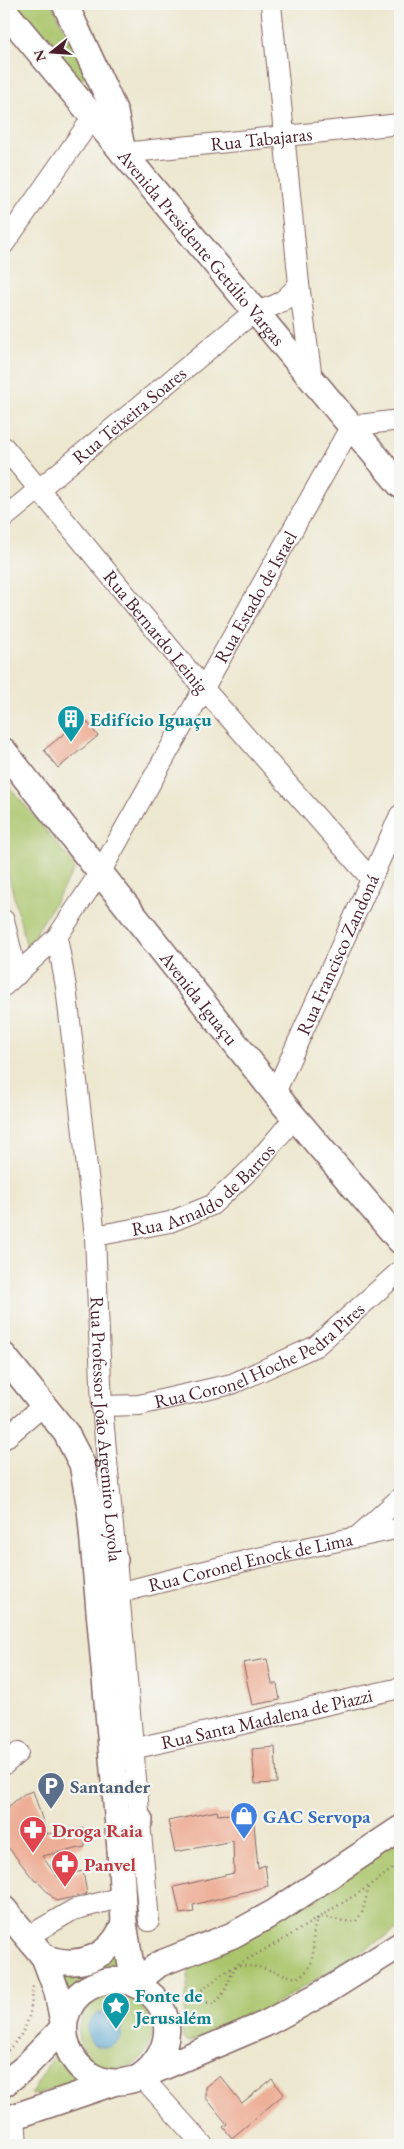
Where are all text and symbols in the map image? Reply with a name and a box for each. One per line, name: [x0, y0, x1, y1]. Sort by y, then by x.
north arrow: [28, 28, 78, 78]
text: N: [29, 47, 50, 64]
street label: Rua Tabajaras: [209, 121, 313, 156]
street label: Avenida Presidente Getúlio Vargas: [112, 143, 291, 351]
street label: Rua Teixeira Soares: [67, 361, 191, 469]
street label: Rua Estado de Israel: [208, 526, 302, 667]
street label: Rua Bernardo Leinig: [98, 564, 215, 699]
building icon: Edifício Iguaçu: [56, 704, 86, 743]
place label: Edifício Iguaçu: [90, 707, 212, 732]
street label: Rua Francisco Zandoná: [290, 870, 384, 1039]
street label: Avenida Iguaçu: [154, 945, 244, 1050]
street label: Rua Arnaldo de Barros: [129, 1138, 280, 1241]
street label: Rua Professor João Argemiro Loyola: [85, 1296, 129, 1563]
street label: Rua Coronel Hoche Pedra Pires: [152, 1296, 370, 1414]
street label: Rua Coronel Enock de Lima: [145, 1526, 355, 1597]
street label: Rua Santa Madalena de Piazzi: [158, 1682, 375, 1755]
parking icon: Santander: [36, 1771, 66, 1810]
place label: Santander: [70, 1774, 150, 1799]
shop icon: GAC Servopa: [229, 1801, 259, 1840]
place label: GAC Servopa: [263, 1804, 371, 1829]
pharmacy icon: Droga Raia: [18, 1815, 48, 1854]
place label: Droga Raia: [52, 1818, 143, 1843]
pharmacy icon: Panvel: [50, 1849, 80, 1888]
place label: Panvel: [84, 1852, 136, 1877]
place label: Fonte de Jerusalém: [133, 1983, 212, 2030]
place icon: Fonte de Jerusalém: [101, 1991, 131, 2030]

